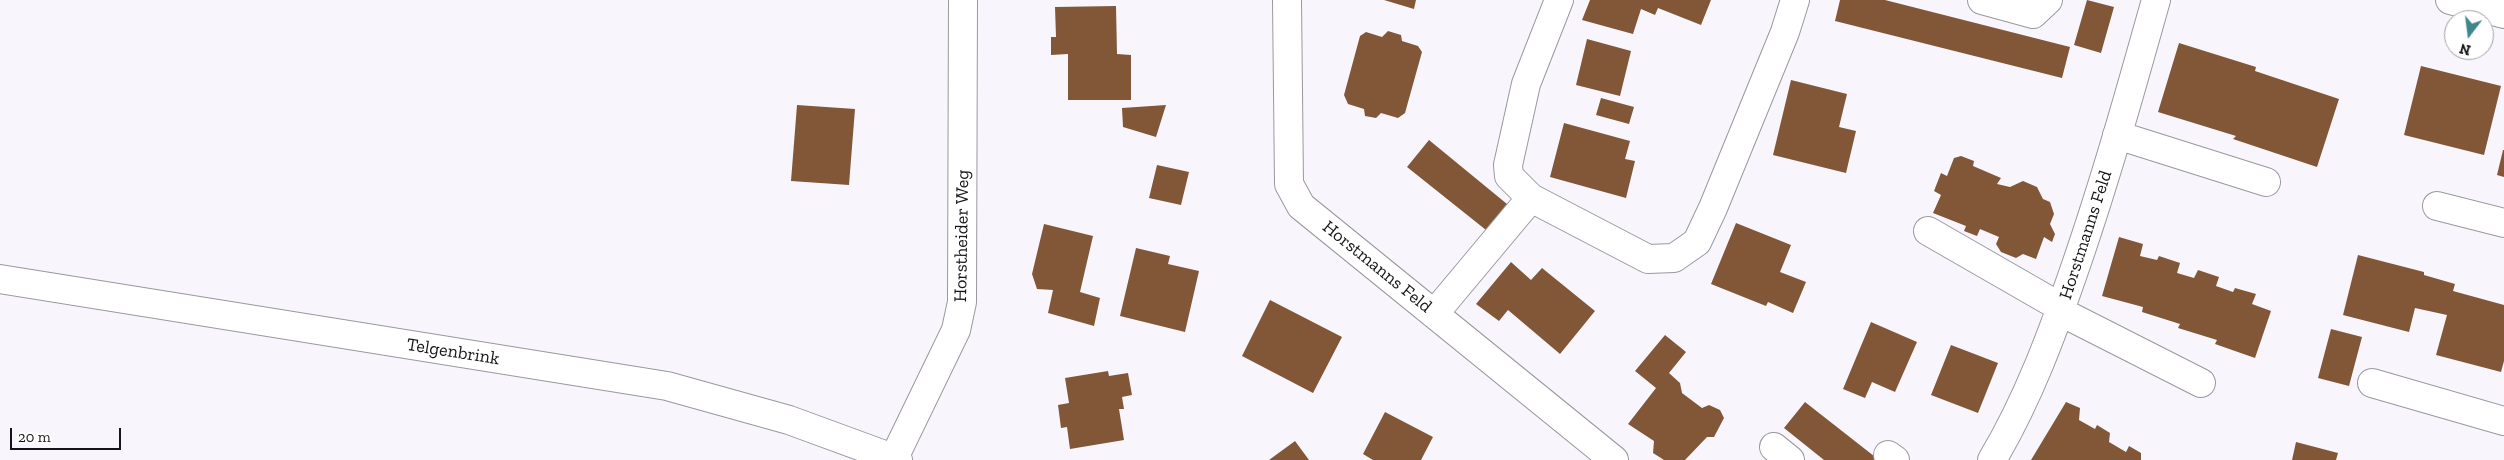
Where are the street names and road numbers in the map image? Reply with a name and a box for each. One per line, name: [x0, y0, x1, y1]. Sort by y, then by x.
street label: Horstmanns Feld: [2055, 168, 2117, 302]
street label: Horstheider Weg: [950, 170, 974, 302]
street label: Horstmanns Feld: [1318, 216, 1436, 318]
street label: Telgenbrink: [405, 334, 501, 370]

